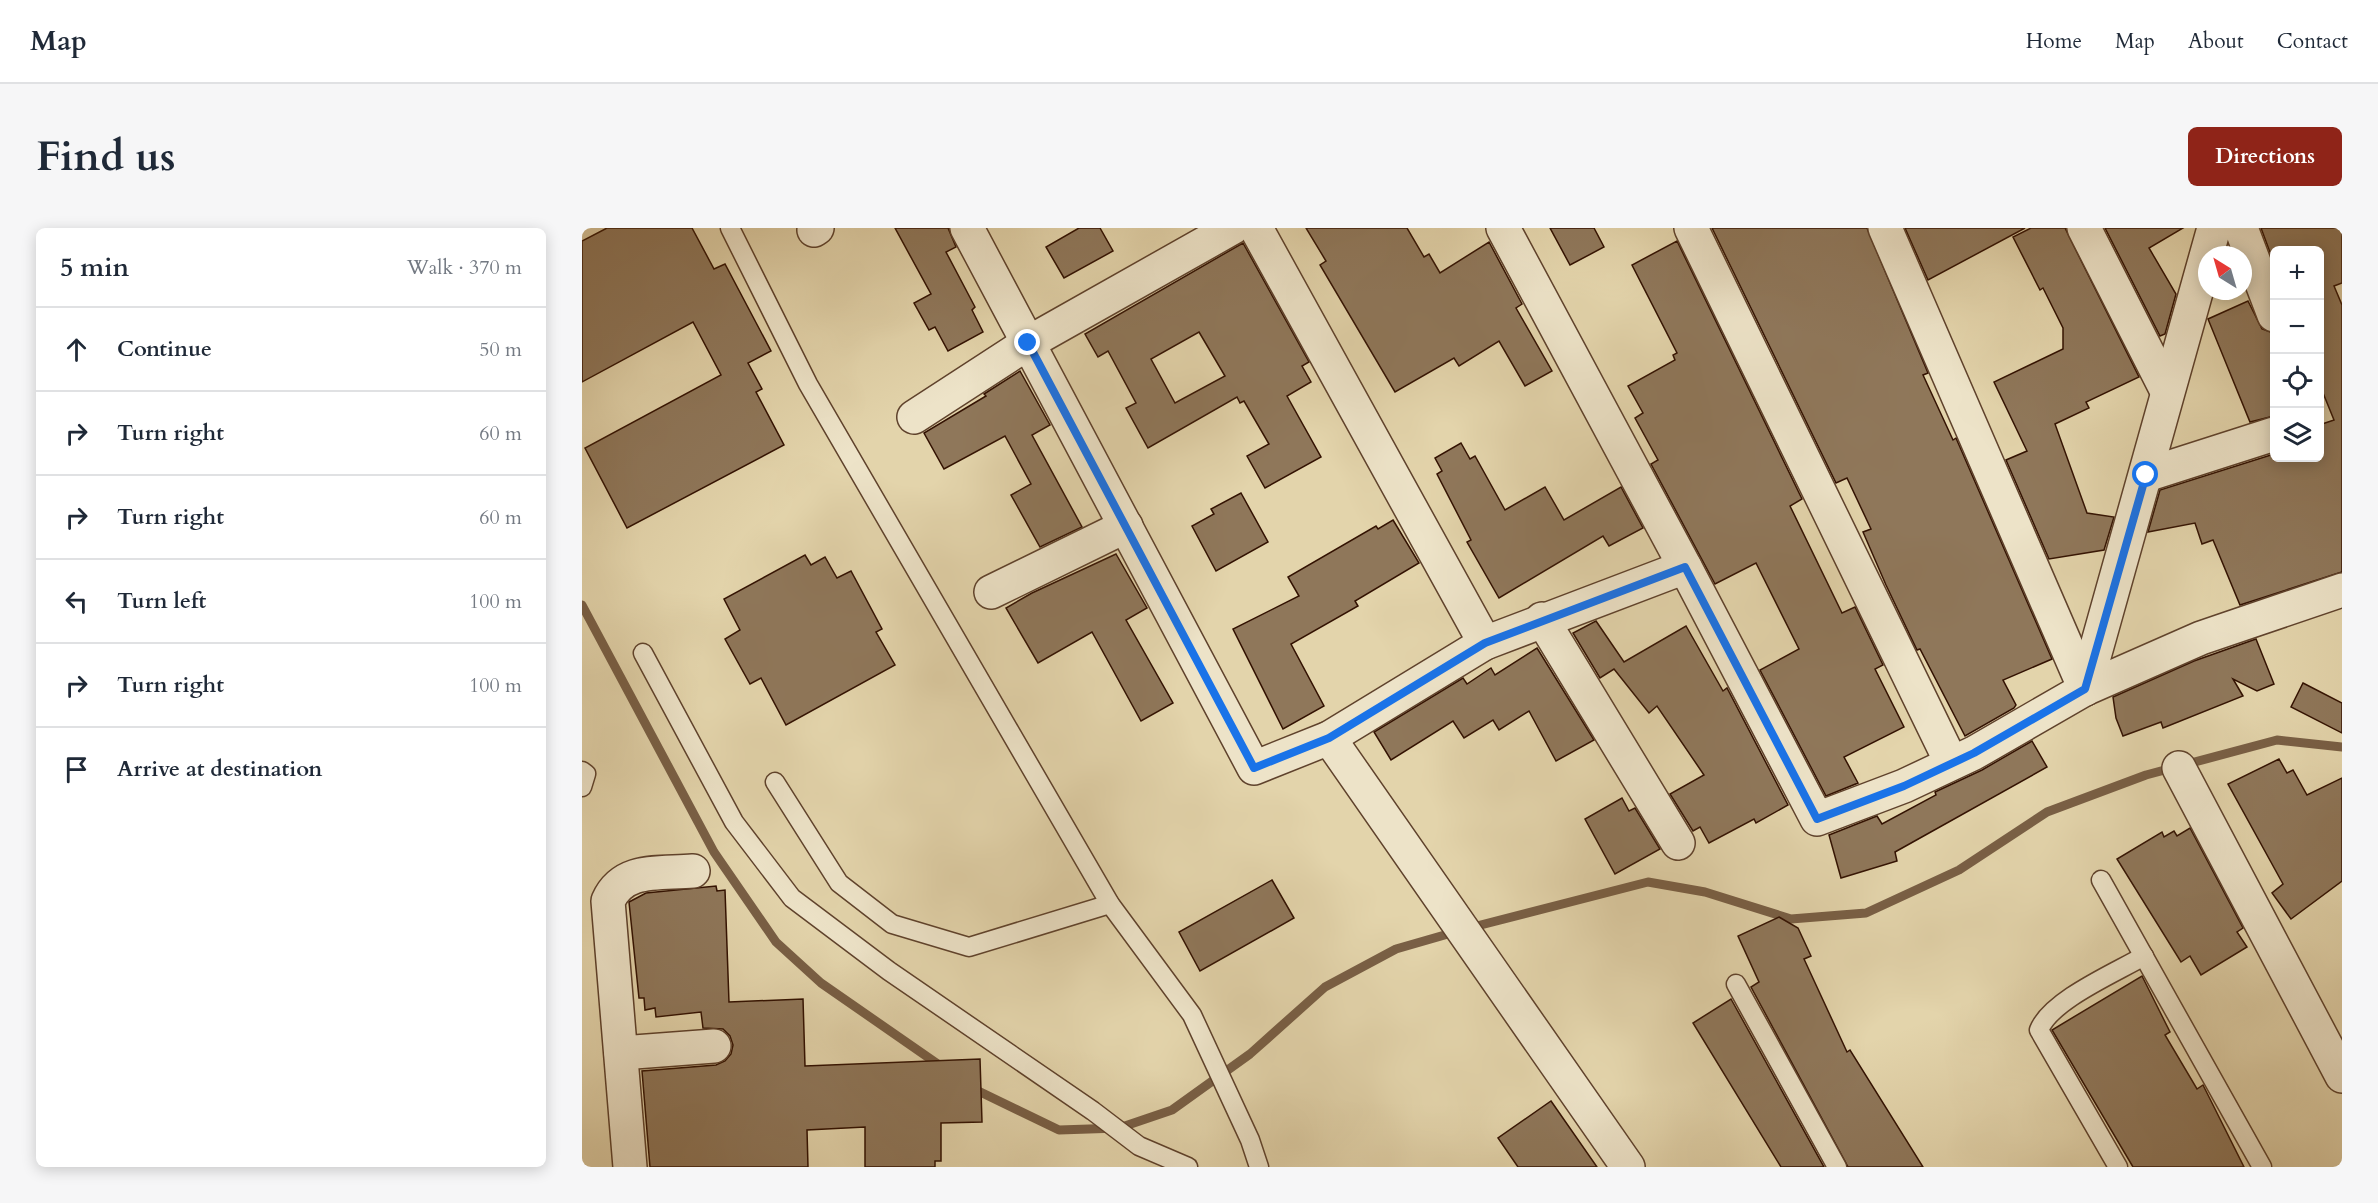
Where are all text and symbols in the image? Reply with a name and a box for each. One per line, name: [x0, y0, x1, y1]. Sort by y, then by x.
text: Map: [30, 22, 87, 60]
text: Home: [2026, 27, 2082, 56]
text: Map: [2115, 27, 2155, 56]
text: About: [2188, 27, 2244, 56]
text: Contact: [2277, 27, 2348, 56]
button: Directions: [2188, 127, 2342, 186]
text: Find us: [36, 128, 176, 185]
north arrow: [2198, 246, 2252, 300]
map controls: [2270, 246, 2324, 462]
button: +: [2270, 246, 2324, 300]
text: 5 min: [60, 250, 129, 285]
text: Walk · 370 m: [407, 254, 522, 281]
button: −: [2270, 300, 2324, 354]
route end: [1014, 329, 1040, 355]
icon: ahead: [60, 333, 93, 366]
text: Continue: [117, 334, 212, 364]
text: 50 m: [479, 336, 522, 363]
button: locate: [2270, 354, 2324, 408]
button: layers: [2270, 408, 2324, 462]
icon: right: [60, 417, 93, 450]
text: Turn right: [117, 418, 224, 448]
text: 60 m: [479, 420, 522, 447]
route start: [2132, 461, 2158, 487]
icon: right: [60, 501, 93, 534]
text: Turn right: [117, 502, 224, 532]
text: 60 m: [479, 504, 522, 531]
icon: left: [60, 585, 93, 618]
text: Turn left: [117, 586, 206, 616]
text: 100 m: [469, 588, 522, 615]
icon: right: [60, 669, 93, 702]
text: Turn right: [117, 670, 224, 700]
text: 100 m: [469, 672, 522, 699]
icon: arrive: [60, 753, 93, 786]
text: Arrive at destination: [117, 754, 322, 784]

